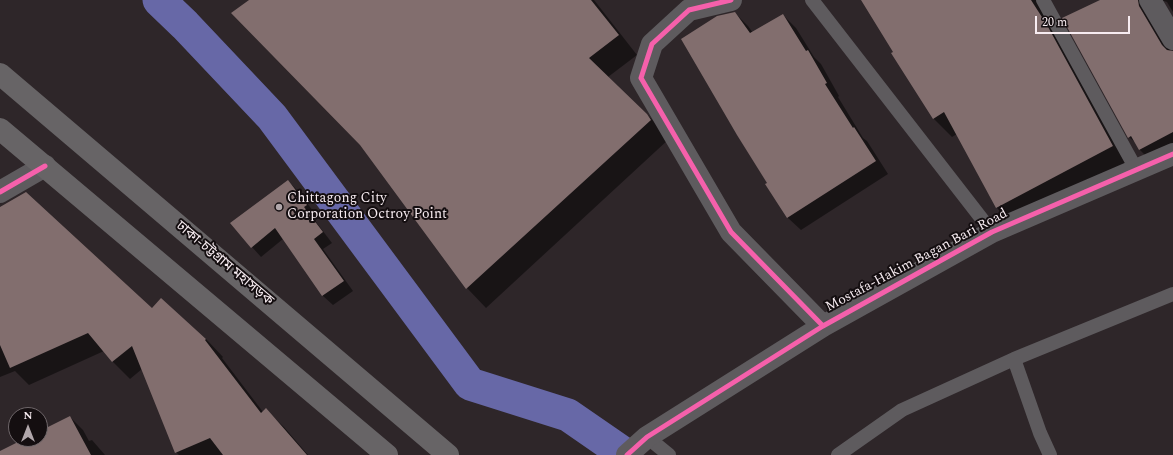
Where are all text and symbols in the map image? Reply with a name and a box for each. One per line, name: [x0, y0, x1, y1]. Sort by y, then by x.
scale bar: [1037, 8, 1132, 34]
text: 20 m: [1042, 13, 1067, 32]
place label: Chittagong City Corporation Octroy Point: [287, 191, 447, 224]
marker: Chittagong City Corporation Octroy Point: [274, 202, 284, 212]
street label: Mostafa-Hakim Bagan Bari Road: [823, 206, 1011, 316]
street label: ঢাকা-চট্টগ্রাম মহাসড়ক: [172, 218, 276, 310]
north arrow: [8, 407, 48, 447]
text: N: [24, 407, 32, 424]

